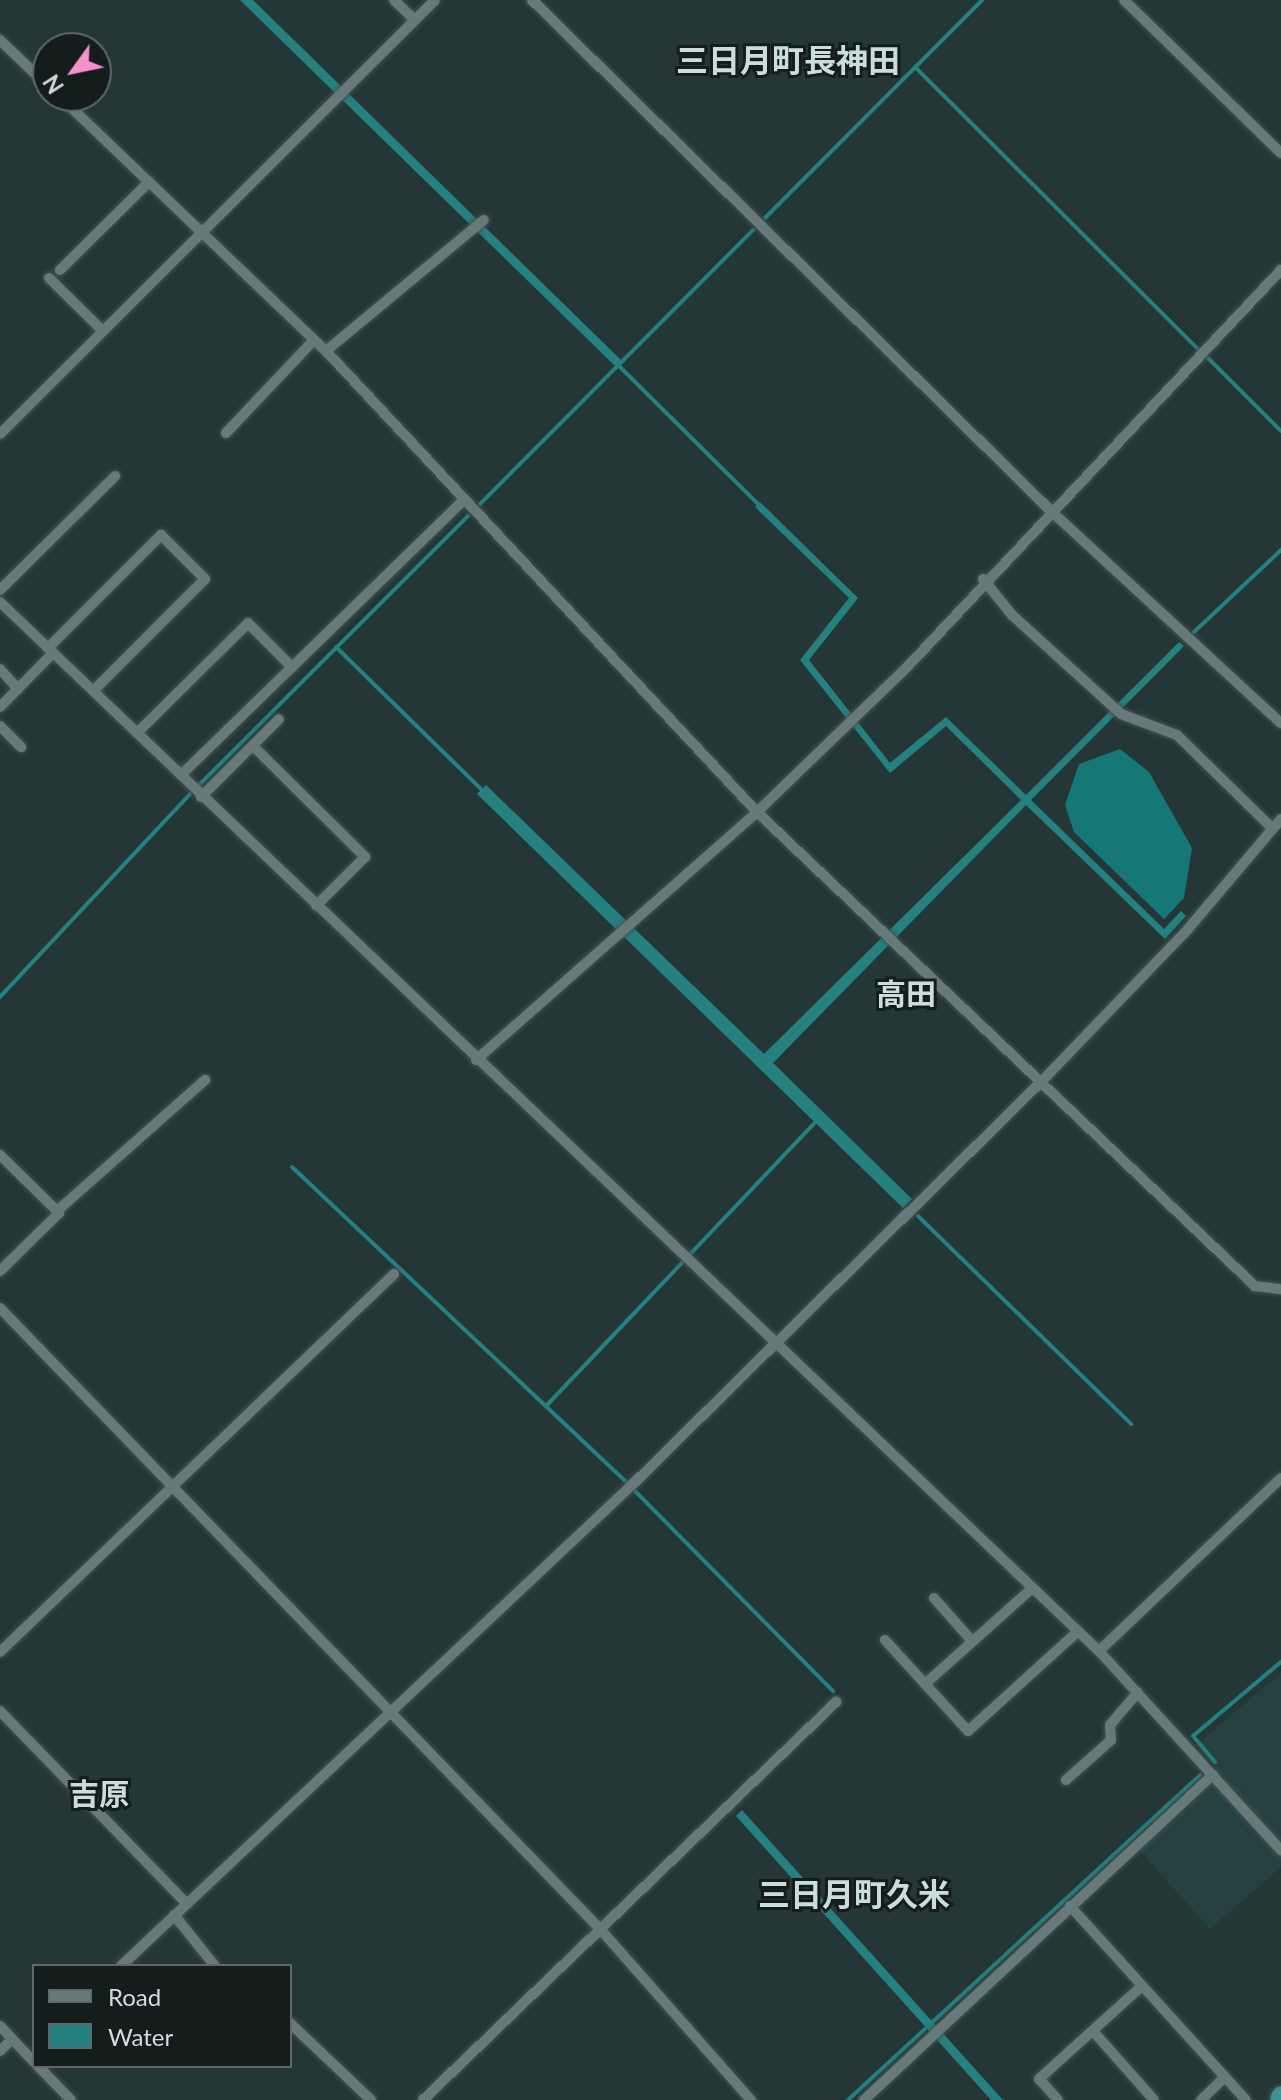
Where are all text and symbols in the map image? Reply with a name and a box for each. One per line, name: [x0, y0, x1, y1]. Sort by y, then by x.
north arrow: [32, 32, 112, 112]
district label: 三日月町長神田: [676, 41, 900, 79]
text: N: [37, 70, 69, 99]
district label: 高田: [876, 975, 936, 1011]
district label: 吉原: [69, 1775, 129, 1811]
district label: 三日月町久米: [758, 1875, 950, 1913]
legend: [32, 1964, 292, 2068]
text: Road: [108, 1982, 161, 2011]
text: Water: [108, 2022, 173, 2051]

